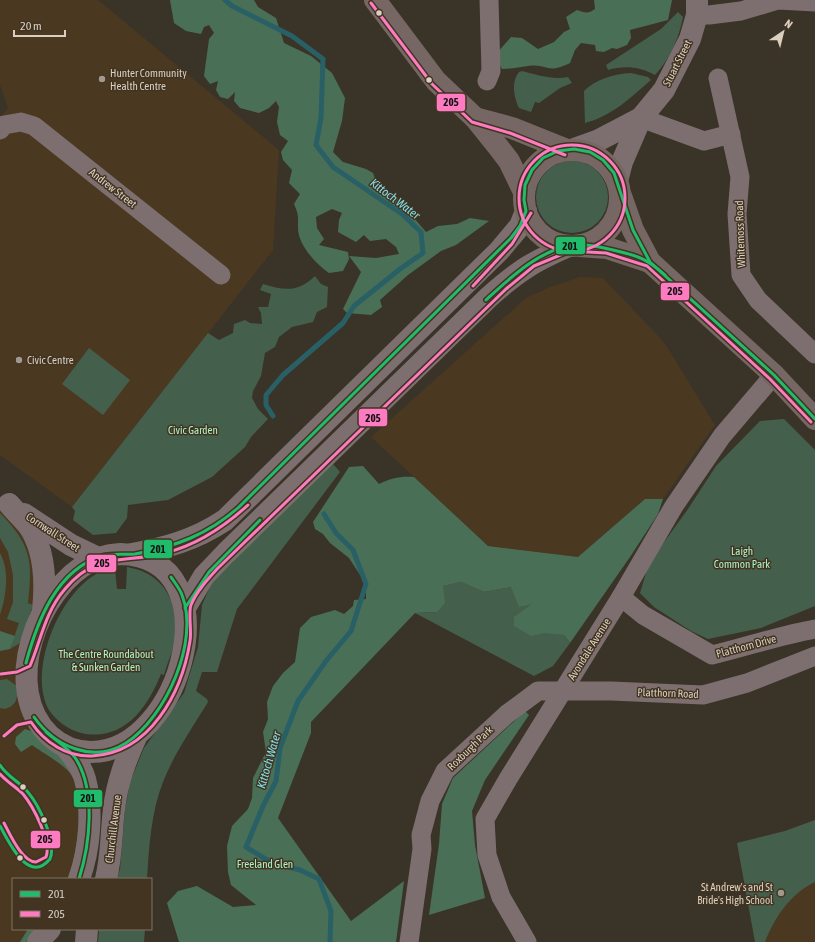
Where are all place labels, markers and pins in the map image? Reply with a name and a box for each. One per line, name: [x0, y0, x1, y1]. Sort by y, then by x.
unlabelled marker: [374, 8, 384, 18]
place label: Hunter Community Health Centre: [110, 67, 187, 92]
marker: Hunter Community Health Centre: [97, 74, 107, 84]
unlabelled marker: [424, 75, 434, 85]
place label: Civic Centre: [27, 354, 74, 366]
marker: Civic Centre: [14, 355, 24, 365]
unlabelled marker: [18, 782, 28, 792]
unlabelled marker: [39, 815, 49, 825]
unlabelled marker: [15, 853, 25, 863]
place label: St Andrew's and St Bride's High School: [697, 881, 773, 906]
marker: St Andrew's and St Bride's High School: [776, 888, 786, 898]

